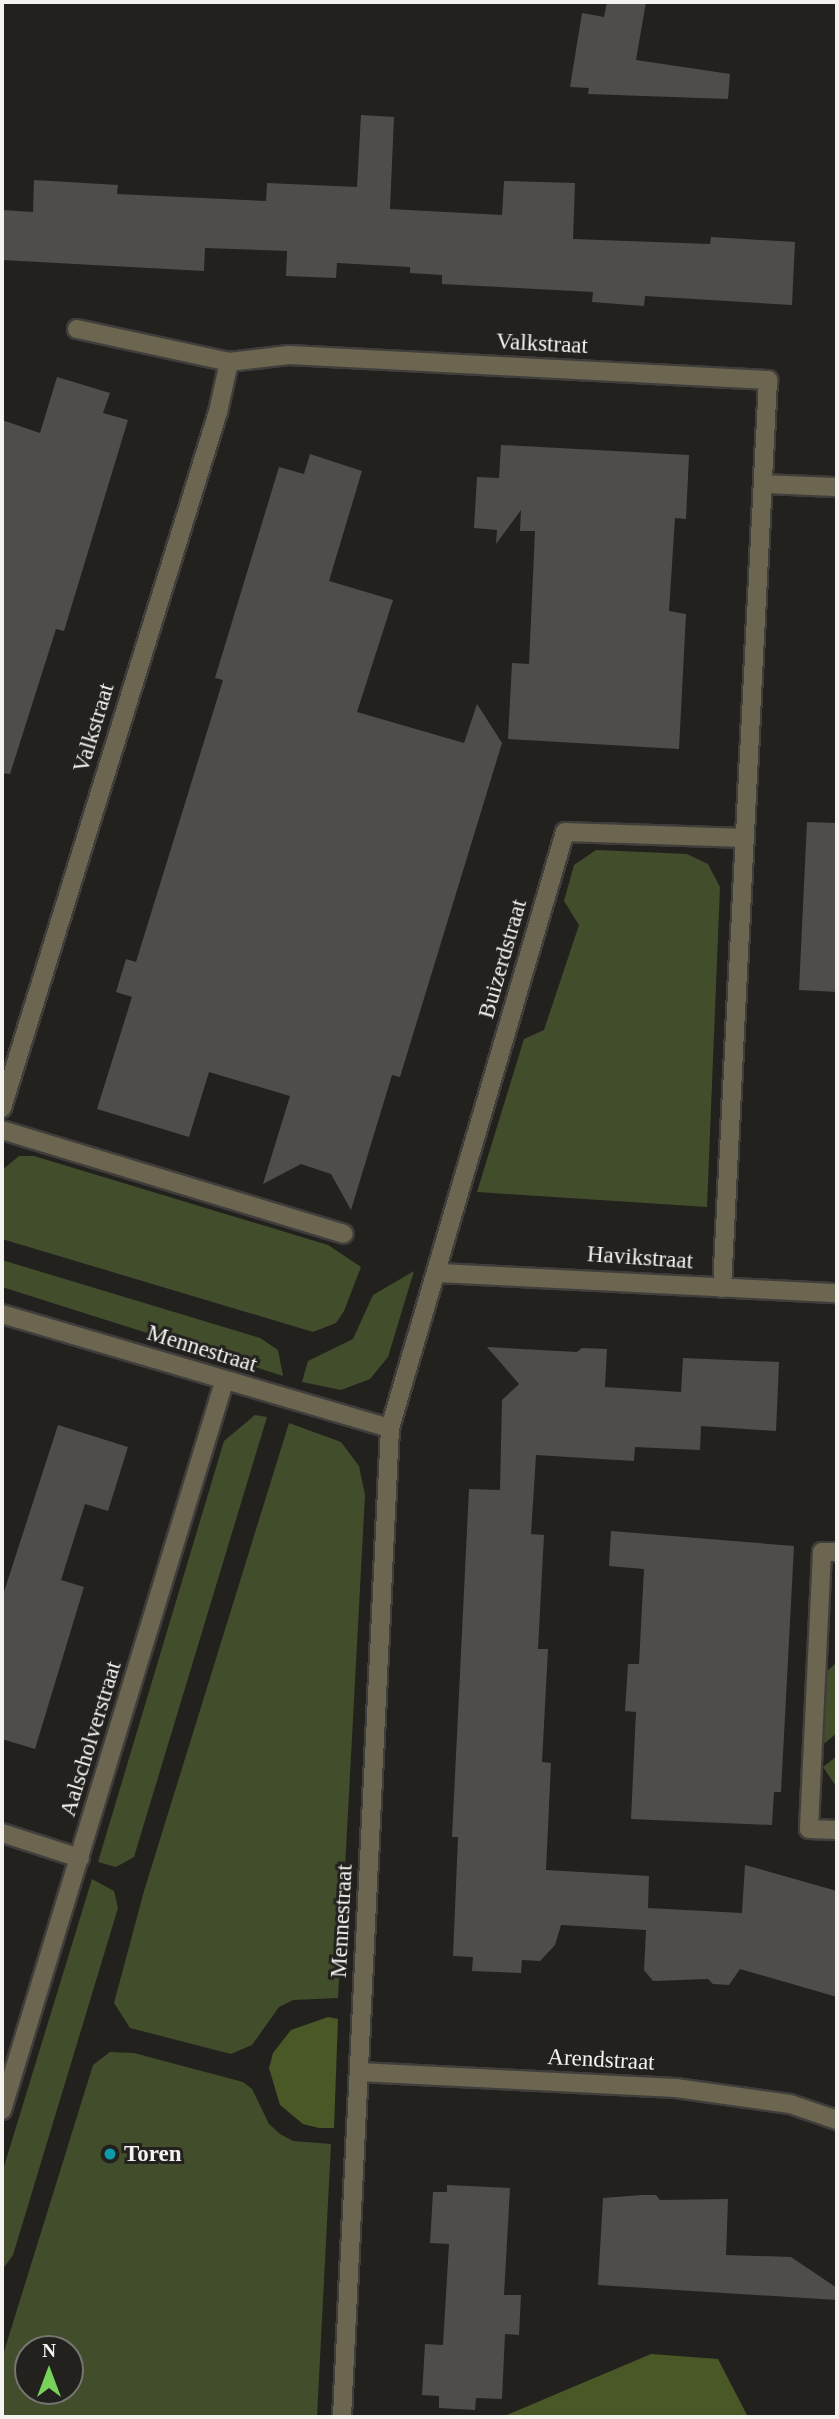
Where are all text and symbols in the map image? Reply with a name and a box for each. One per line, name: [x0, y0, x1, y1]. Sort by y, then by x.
street label: Valkstraat: [495, 328, 589, 360]
street label: Valkstraat: [67, 680, 121, 776]
street label: Buizerdstraat: [473, 896, 533, 1022]
street label: Havikstraat: [586, 1241, 694, 1275]
street label: Mennestraat: [144, 1319, 260, 1379]
street label: Aalscholverstraat: [54, 1658, 128, 1820]
street label: Mennestraat: [325, 1864, 359, 1978]
street label: Arendstraat: [547, 2043, 655, 2077]
place label: Toren: [124, 2140, 182, 2168]
marker: Toren: [102, 2146, 118, 2162]
north arrow: [14, 2335, 84, 2405]
text: N: [42, 2340, 56, 2361]

